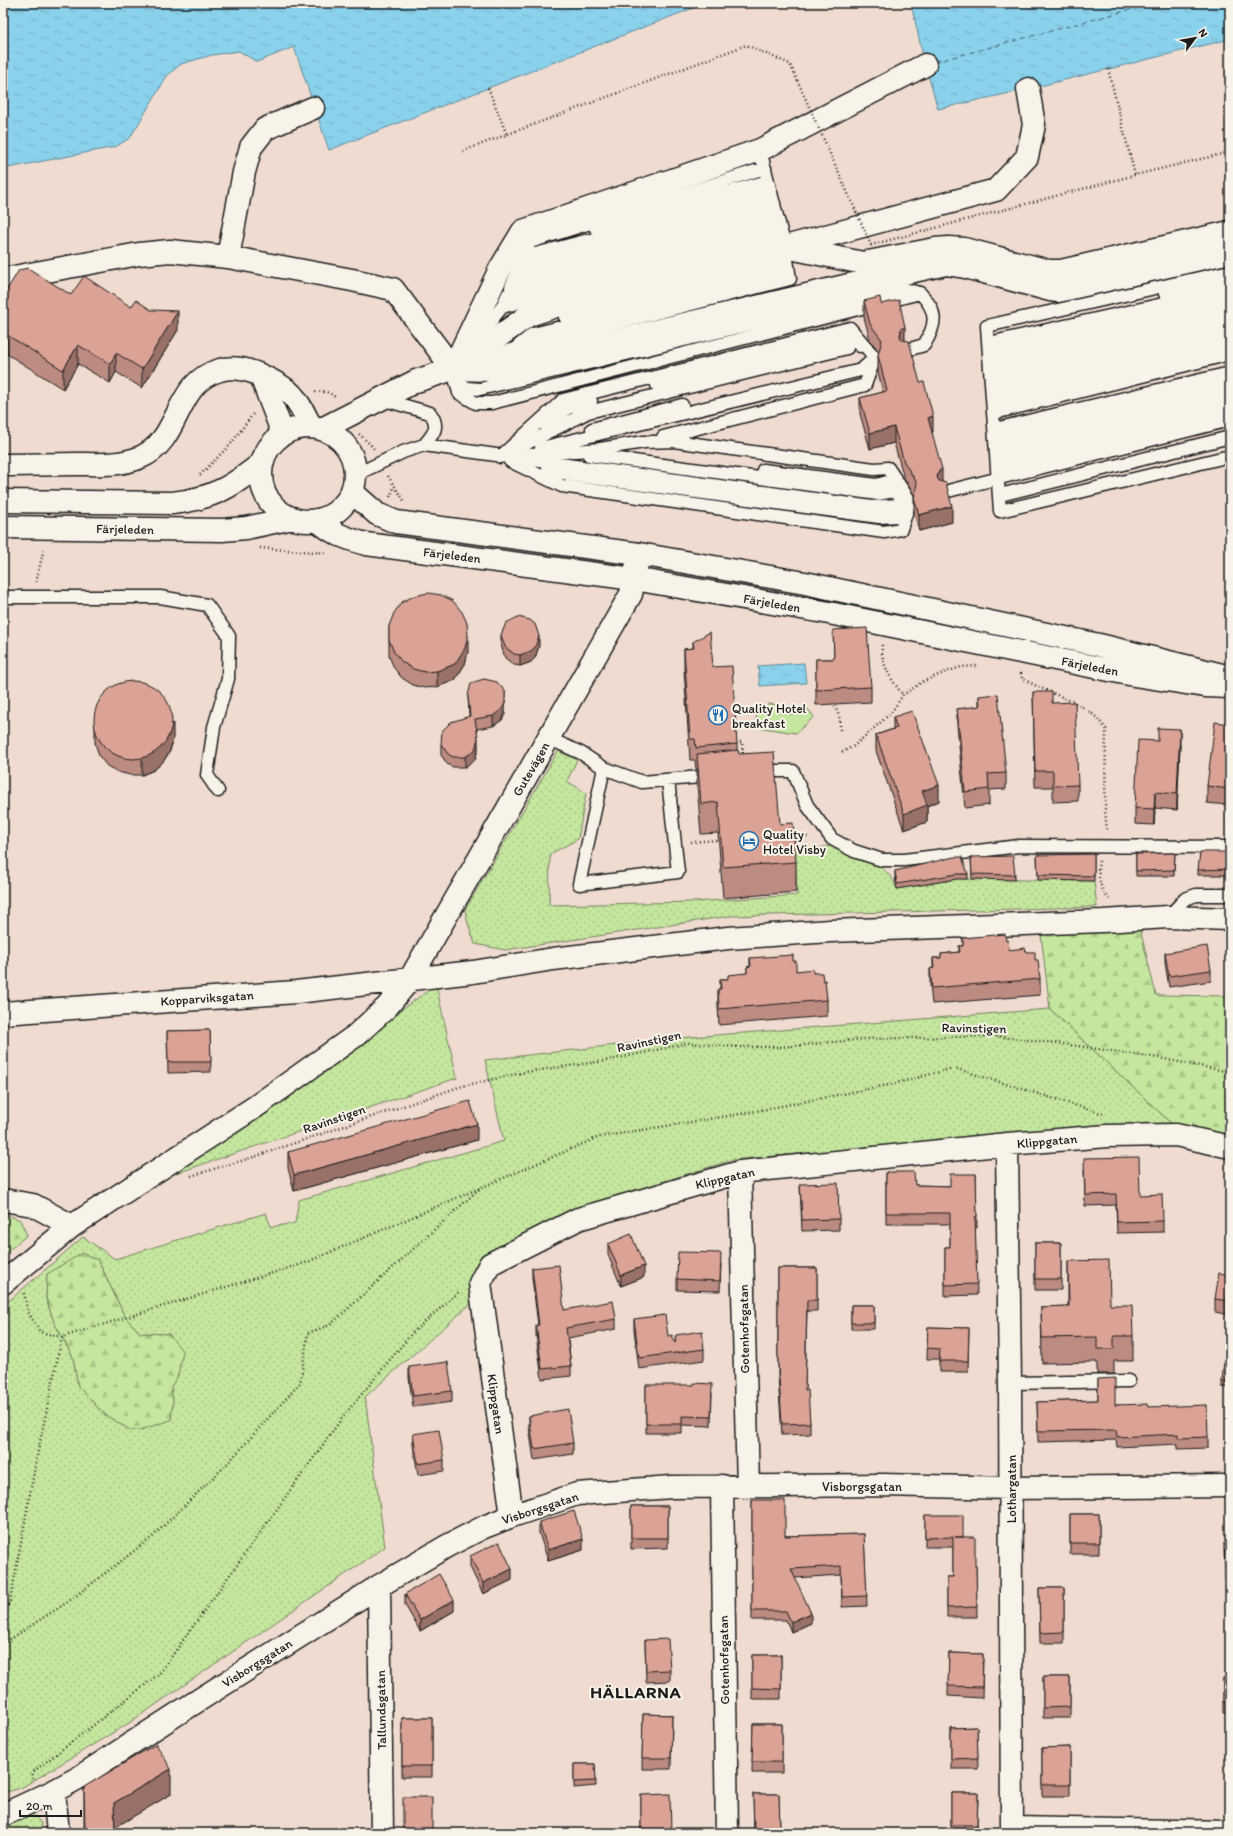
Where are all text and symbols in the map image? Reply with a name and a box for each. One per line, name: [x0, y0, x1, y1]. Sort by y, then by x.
north arrow: [1175, 18, 1215, 58]
text: N: [1196, 26, 1211, 40]
street label: Färjeleden: [96, 521, 154, 537]
street label: Färjeleden: [422, 544, 482, 566]
street label: Färjeleden: [742, 591, 802, 615]
street label: Färjeleden: [1060, 653, 1120, 679]
place label: Quality Hotel breakfast: [732, 701, 807, 731]
restaurant icon: Quality Hotel breakfast: [707, 704, 729, 726]
street label: Gutevägen: [509, 739, 553, 799]
place label: Quality Hotel Visby: [763, 827, 826, 857]
hotel icon: Quality Hotel Visby: [738, 830, 760, 852]
street label: Kopparviksgatan: [160, 987, 255, 1009]
street label: Ravinstigen: [941, 1020, 1007, 1036]
street label: Ravinstigen: [616, 1027, 683, 1055]
street label: Ravinstigen: [301, 1101, 368, 1137]
street label: Klippgatan: [1016, 1131, 1078, 1151]
street label: Klippgatan: [694, 1164, 757, 1192]
street label: Gotenhofsgatan: [736, 1284, 752, 1374]
street label: Klippgatan: [484, 1373, 508, 1436]
street label: Lothargatan: [1004, 1454, 1019, 1523]
street label: Visborgsgatan: [822, 1479, 902, 1494]
street label: Visborgsgatan: [500, 1489, 580, 1527]
street label: Gotenhofsgatan: [716, 1615, 732, 1705]
street label: Visborgsgatan: [219, 1635, 295, 1690]
street label: Tallundsgatan: [373, 1670, 389, 1750]
district label: HÄLLARNA: [590, 1682, 682, 1702]
scale bar: [20, 1792, 81, 1818]
text: 20 m: [26, 1799, 53, 1813]

